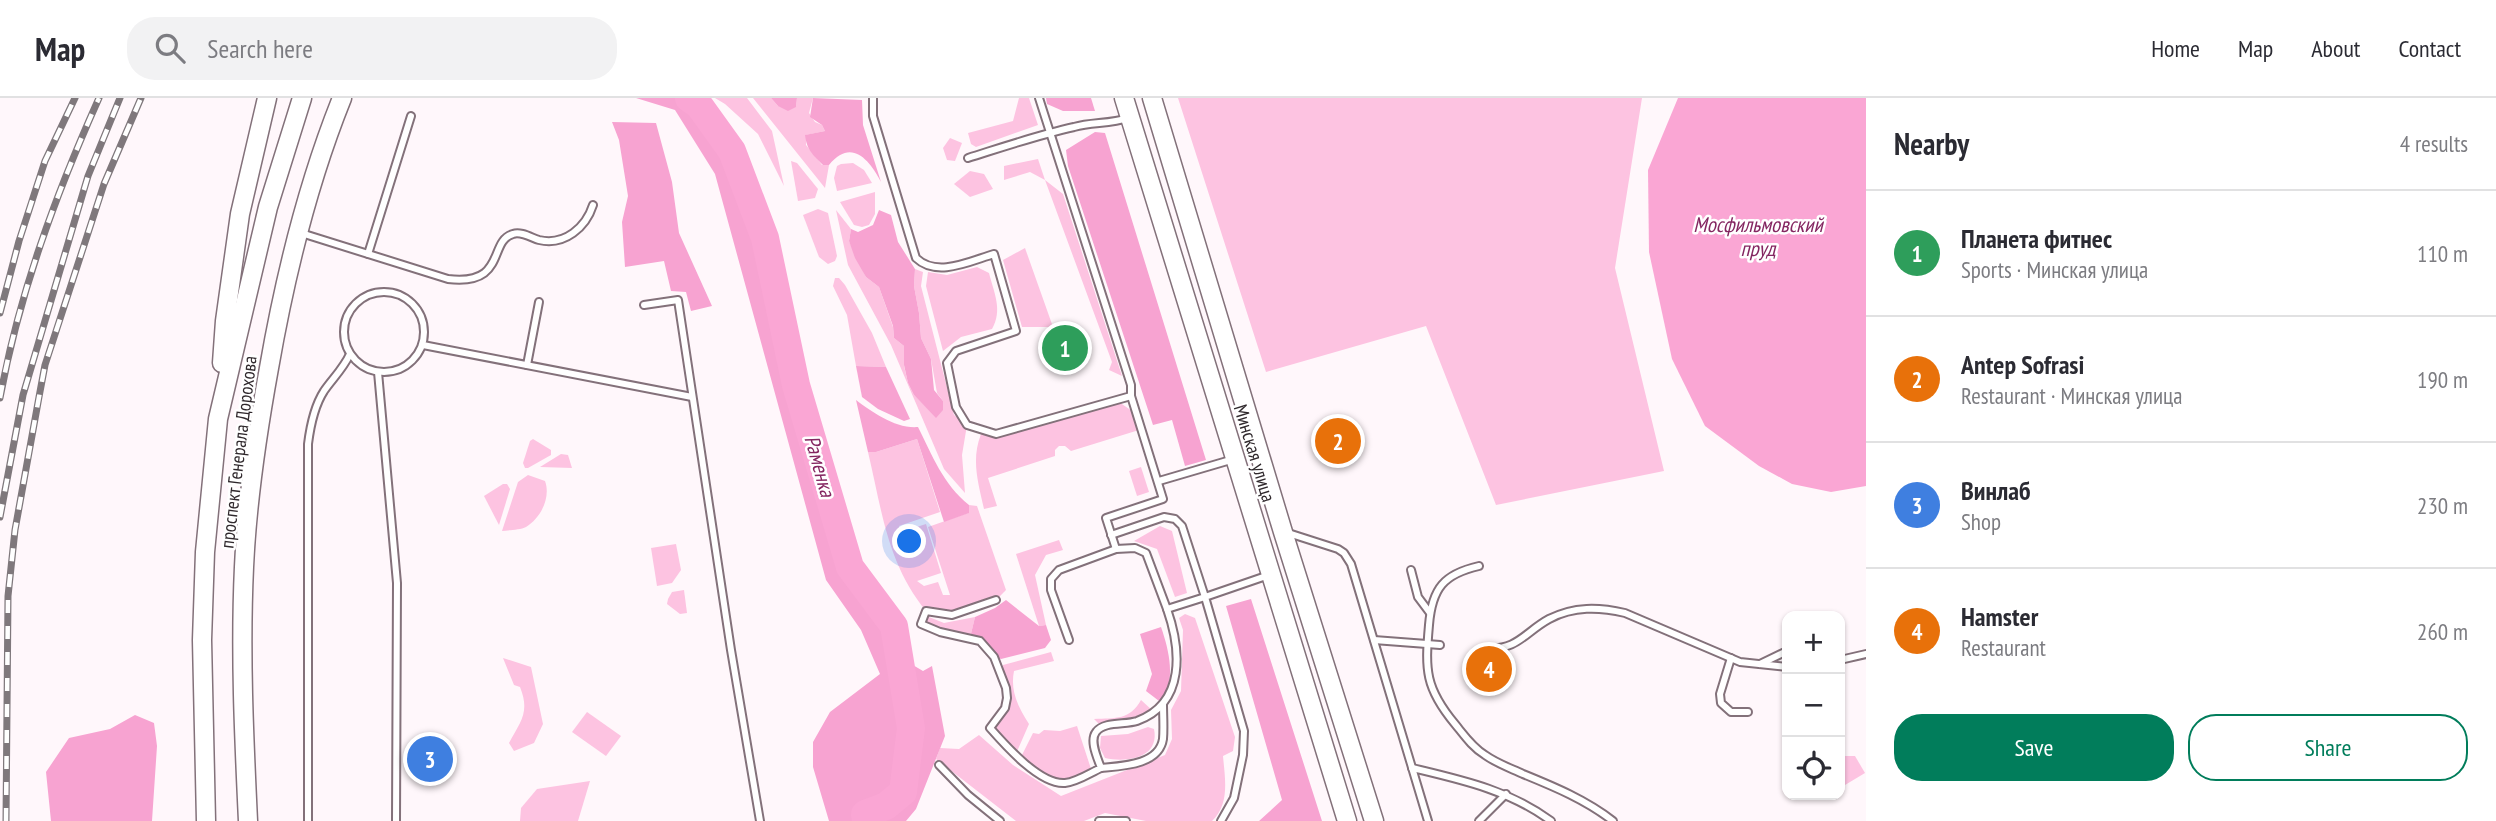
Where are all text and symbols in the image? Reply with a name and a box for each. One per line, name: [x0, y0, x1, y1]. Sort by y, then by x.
search box: [127, 17, 617, 80]
text: Map: [35, 27, 85, 70]
icon: search: [151, 29, 189, 67]
text: Search here: [207, 32, 313, 65]
text: Home: [2151, 33, 2200, 64]
text: Map: [2238, 33, 2273, 64]
text: About: [2311, 33, 2360, 64]
text: Contact: [2398, 33, 2461, 64]
text: Nearby: [1894, 124, 1969, 163]
text: 4 results: [2400, 129, 2468, 158]
water label: Мосфильмовский пруд: [1693, 211, 1824, 262]
text: Планета фитнес: [1961, 222, 2112, 255]
text: 1: [1912, 239, 1923, 268]
text: 110 m: [2417, 239, 2468, 268]
text: Sports · Минская улица: [1961, 255, 2148, 284]
pin: 1: [1042, 322, 1088, 374]
text: Antep Sofrasi: [1961, 348, 2084, 381]
street label: проспект Генерала Дорохова: [214, 354, 262, 550]
text: 2: [1912, 365, 1923, 394]
text: 190 m: [2417, 365, 2468, 394]
text: Restaurant · Минская улица: [1961, 381, 2182, 410]
street label: Минская улица: [1229, 401, 1281, 505]
pin: 2: [1315, 415, 1361, 467]
water label: Раменка: [798, 432, 842, 501]
text: Винлаб: [1961, 474, 2031, 507]
text: 3: [1912, 491, 1923, 520]
text: 230 m: [2417, 491, 2468, 520]
text: Shop: [1961, 507, 2001, 536]
your location: [892, 524, 926, 558]
text: Hamster: [1961, 600, 2038, 633]
map controls: [1782, 611, 1845, 800]
button: +: [1782, 611, 1845, 674]
text: 4: [1912, 617, 1923, 646]
text: 260 m: [2417, 617, 2468, 646]
text: Restaurant: [1961, 633, 2046, 662]
pin: 4: [1466, 643, 1512, 695]
button: −: [1782, 674, 1845, 737]
button: Save: [1894, 714, 2174, 781]
button: Share: [2188, 714, 2468, 781]
pin: 3: [407, 733, 453, 785]
button: locate: [1782, 737, 1845, 800]

